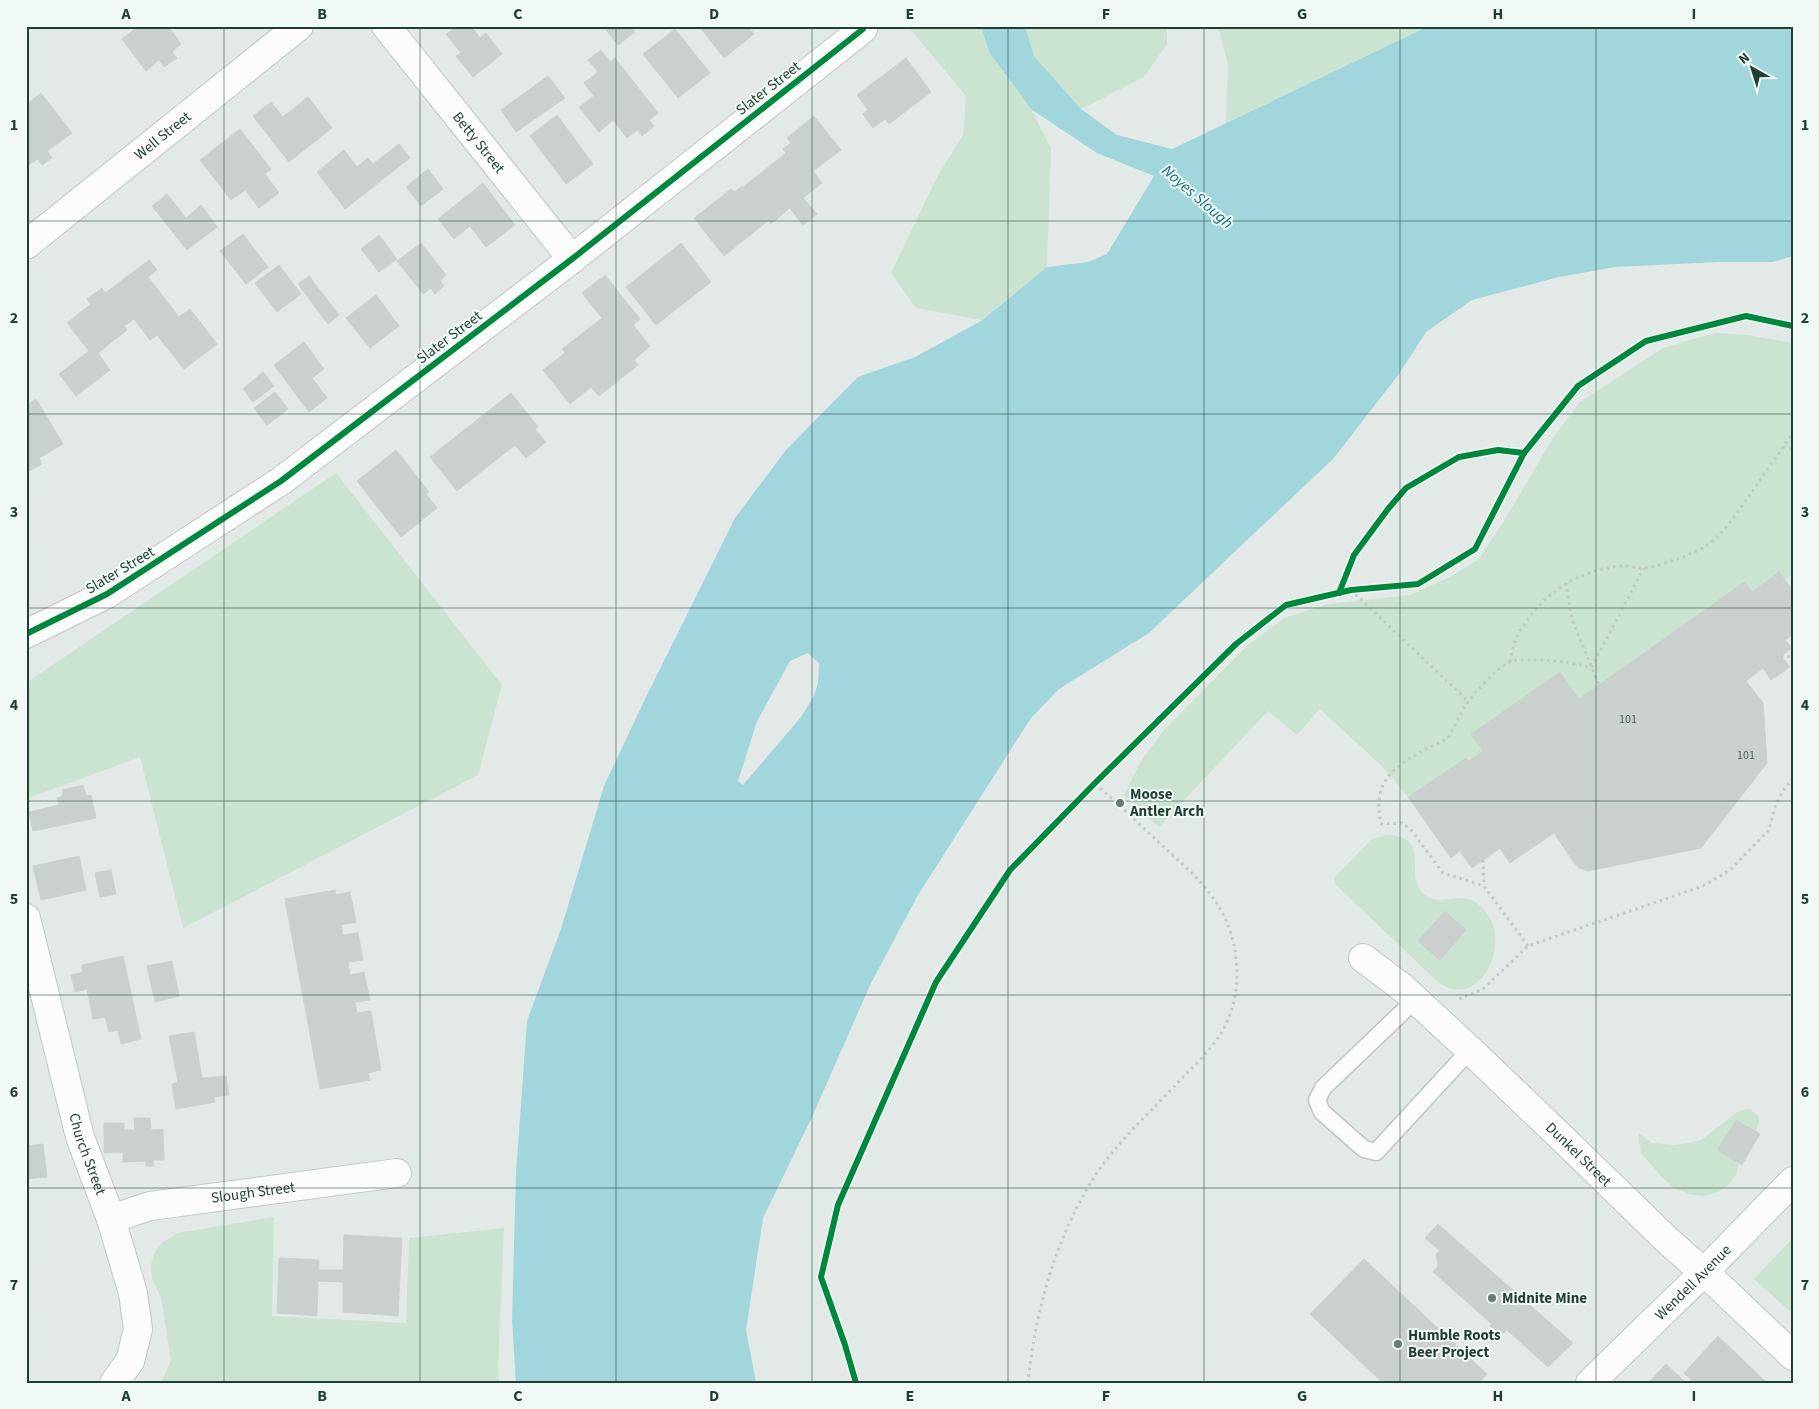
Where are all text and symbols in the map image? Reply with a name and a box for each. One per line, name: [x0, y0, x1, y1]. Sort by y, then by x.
text: A: [120, 3, 131, 25]
text: B: [317, 3, 327, 25]
text: C: [513, 3, 523, 25]
text: D: [709, 3, 719, 25]
text: E: [906, 3, 914, 25]
text: F: [1102, 3, 1110, 25]
text: G: [1297, 3, 1307, 25]
text: H: [1493, 3, 1503, 25]
text: I: [1692, 3, 1696, 25]
north arrow: [1726, 42, 1776, 92]
text: N: [1735, 48, 1754, 69]
street label: Slater Street: [731, 56, 805, 120]
street label: Well Street: [130, 107, 196, 165]
street label: Betty Street: [447, 107, 510, 178]
text: 1: [10, 114, 18, 136]
text: 1: [1801, 114, 1809, 136]
water label: Noyes Slough: [1157, 160, 1238, 234]
street label: Slater Street: [412, 306, 486, 369]
text: 2: [10, 307, 18, 329]
text: 2: [1801, 307, 1809, 329]
text: 3: [10, 501, 18, 523]
text: 3: [1801, 501, 1809, 523]
street label: Slater Street: [82, 542, 159, 599]
text: 4: [10, 694, 19, 716]
text: 4: [1801, 694, 1810, 716]
house number: 101: [1619, 711, 1637, 728]
house number: 101: [1737, 747, 1755, 764]
place label: Moose Antler Arch: [1129, 784, 1204, 822]
marker: Moose Antler Arch: [1114, 797, 1126, 809]
text: 5: [10, 888, 18, 910]
text: 5: [1801, 888, 1809, 910]
text: 6: [10, 1081, 18, 1103]
text: 6: [1801, 1081, 1809, 1103]
street label: Church Street: [63, 1111, 111, 1198]
street label: Dunkel Street: [1541, 1118, 1616, 1192]
street label: Slough Street: [210, 1177, 296, 1209]
street label: Wendell Avenue: [1650, 1240, 1736, 1325]
text: 7: [10, 1274, 18, 1296]
text: 7: [1801, 1274, 1809, 1296]
place label: Midnite Mine: [1502, 1288, 1587, 1309]
marker: Midnite Mine: [1486, 1292, 1498, 1304]
place label: Humble Roots Beer Project: [1408, 1325, 1501, 1363]
marker: Humble Roots Beer Project: [1392, 1338, 1404, 1350]
text: A: [120, 1385, 131, 1407]
text: B: [317, 1385, 327, 1407]
text: C: [513, 1385, 523, 1407]
text: D: [709, 1385, 719, 1407]
text: E: [906, 1385, 914, 1407]
text: F: [1102, 1385, 1110, 1407]
text: G: [1297, 1385, 1307, 1407]
text: H: [1493, 1385, 1503, 1407]
text: I: [1692, 1385, 1696, 1407]

